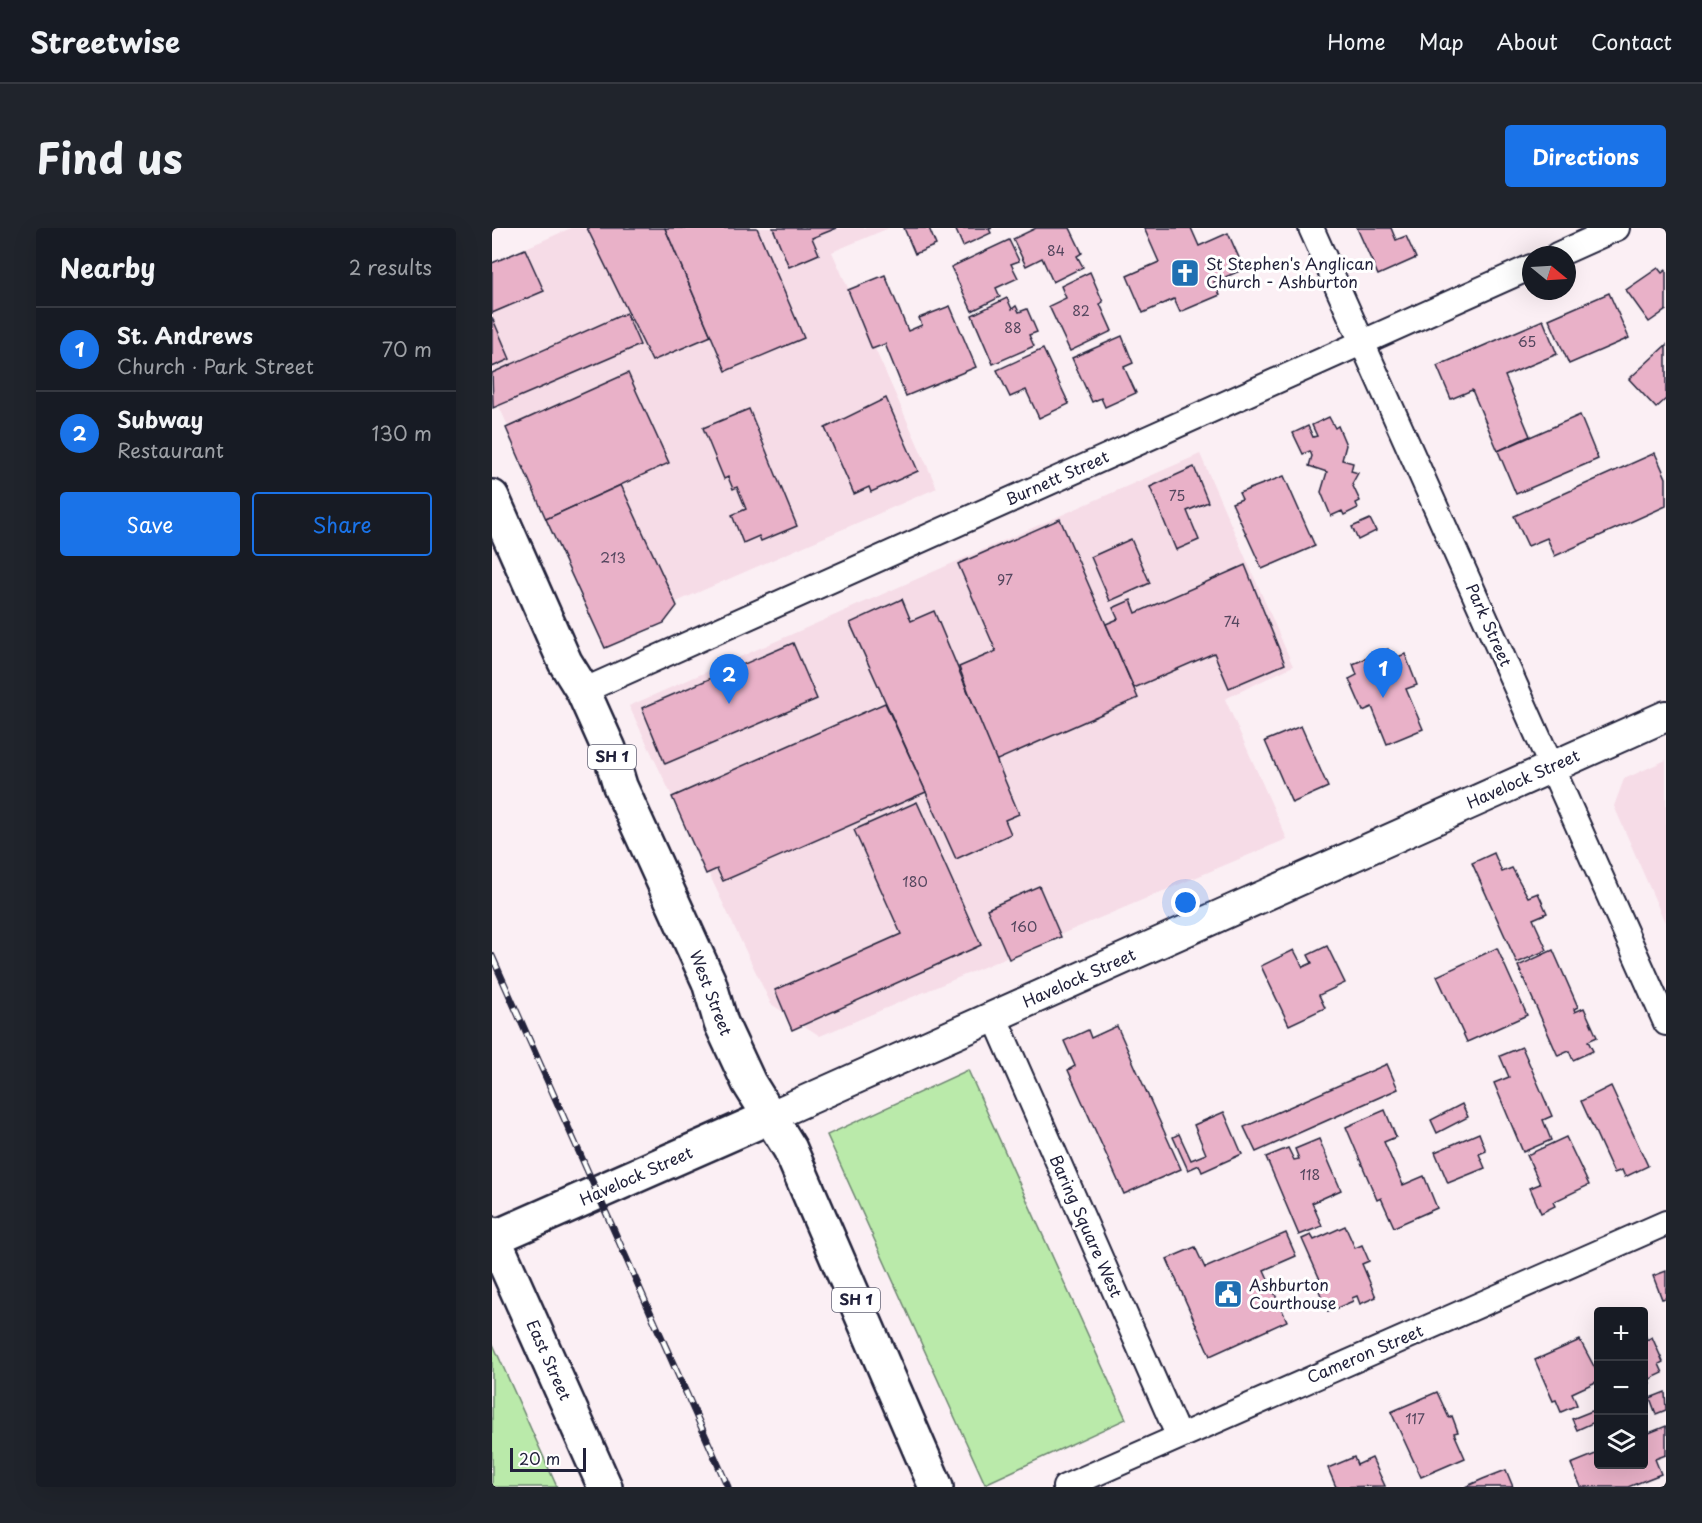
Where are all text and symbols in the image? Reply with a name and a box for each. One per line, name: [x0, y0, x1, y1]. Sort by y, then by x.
text: Streetwise: [30, 20, 180, 63]
text: Home: [1327, 25, 1386, 57]
text: Map: [1419, 25, 1464, 57]
text: About: [1497, 25, 1558, 57]
text: Contact: [1591, 25, 1672, 57]
text: Find us: [36, 125, 183, 188]
button: Directions: [1505, 125, 1666, 187]
house number: 84: [1047, 240, 1065, 261]
north arrow: [1522, 246, 1576, 300]
text: Nearby: [60, 248, 155, 287]
place label: St Stephen's Anglican Church - Ashburton: [1206, 251, 1374, 293]
text: 2 results: [349, 252, 432, 282]
church icon: St Stephen's Anglican Church - Ashburton: [1169, 257, 1201, 289]
house number: 82: [1072, 300, 1090, 321]
house number: 88: [1004, 317, 1022, 338]
text: St. Andrews: [117, 318, 253, 351]
house number: 65: [1518, 331, 1536, 352]
text: 1: [75, 334, 84, 364]
text: 70 m: [382, 334, 432, 364]
text: Church · Park Street: [117, 351, 314, 381]
text: Subway: [117, 402, 203, 435]
text: 2: [72, 418, 87, 448]
text: 130 m: [372, 418, 432, 448]
text: Restaurant: [117, 435, 224, 465]
street label: Burnett Street: [1001, 443, 1113, 511]
house number: 75: [1169, 485, 1185, 506]
button: Save: [60, 492, 240, 556]
button: Share: [252, 492, 432, 556]
house number: 213: [600, 547, 626, 568]
house number: 97: [997, 569, 1013, 590]
street label: Park Street: [1461, 579, 1519, 670]
house number: 74: [1224, 611, 1240, 632]
pin: 1: [1364, 648, 1402, 698]
pin: 2: [710, 654, 748, 704]
street label: Havelock Street: [1462, 742, 1583, 814]
road number: SH 1: [588, 745, 636, 769]
house number: 180: [902, 871, 928, 892]
your location: [1171, 888, 1200, 917]
house number: 160: [1011, 916, 1037, 937]
street label: Havelock Street: [1018, 941, 1139, 1013]
street label: West Street: [685, 947, 739, 1039]
street label: Havelock Street: [575, 1139, 696, 1211]
street label: Baring Square West: [1045, 1150, 1129, 1301]
house number: 118: [1300, 1164, 1320, 1185]
place label: Ashburton Courthouse: [1249, 1272, 1337, 1314]
public building icon: Ashburton Courthouse: [1212, 1278, 1244, 1310]
road number: SH 1: [832, 1288, 880, 1312]
map controls: [1594, 1307, 1648, 1469]
button: +: [1594, 1307, 1648, 1361]
street label: East Street: [522, 1316, 578, 1404]
street label: Cameron Street: [1303, 1318, 1427, 1388]
button: −: [1594, 1361, 1648, 1415]
house number: 117: [1405, 1408, 1425, 1429]
button: layers: [1594, 1415, 1648, 1469]
scale bar: [510, 1445, 586, 1472]
text: 20 m: [519, 1446, 560, 1470]

